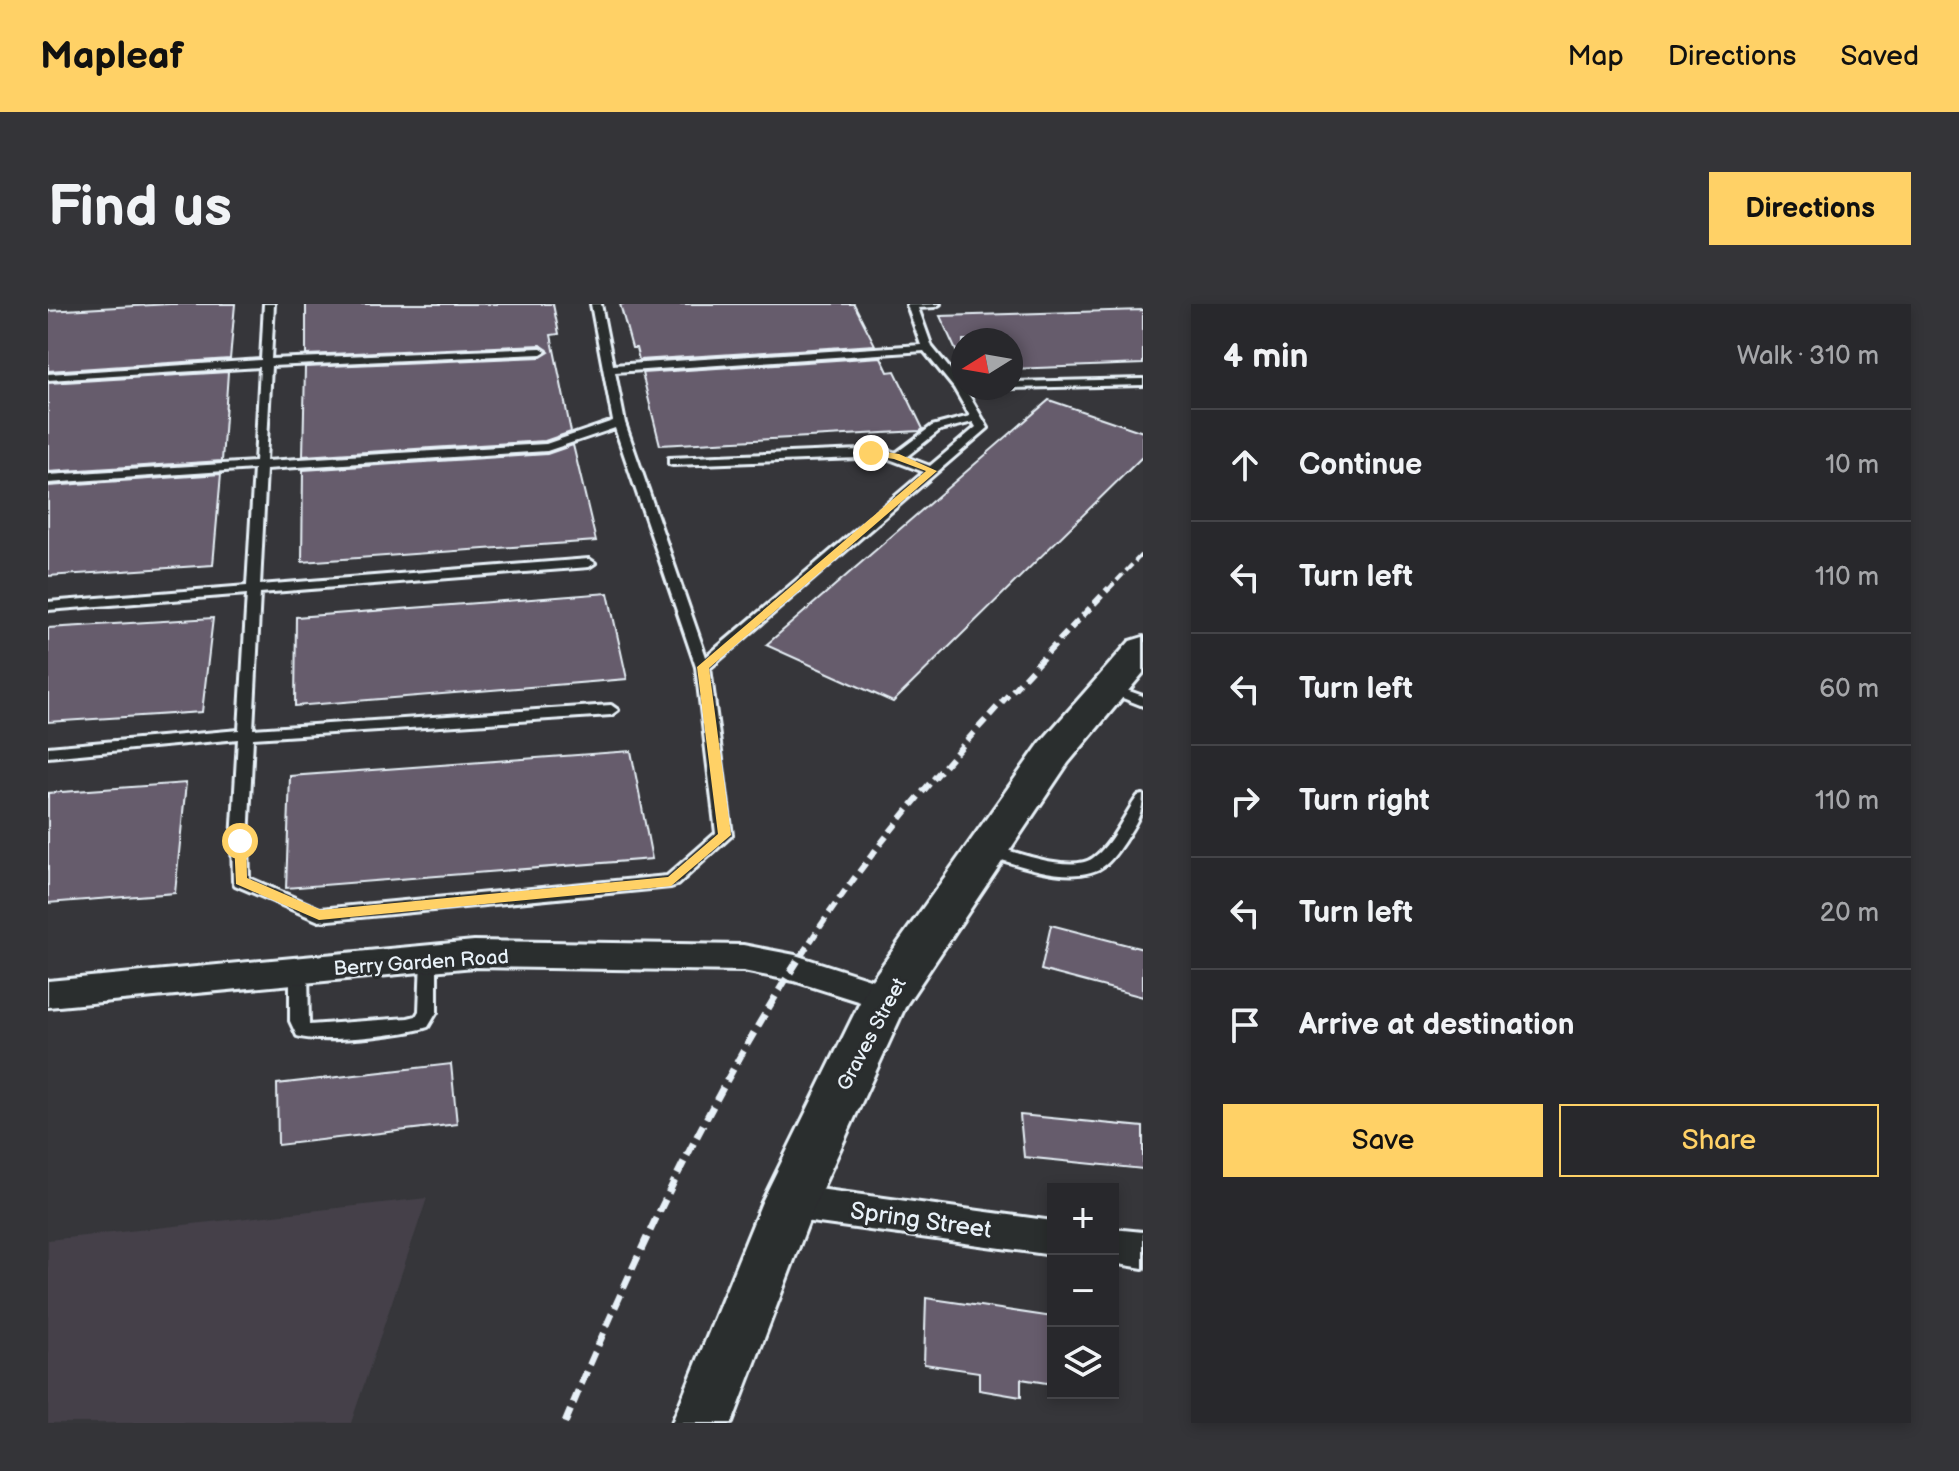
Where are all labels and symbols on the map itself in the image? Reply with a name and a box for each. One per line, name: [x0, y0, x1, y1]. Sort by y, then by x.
north arrow: [951, 328, 1023, 400]
route end: [853, 435, 889, 471]
route start: [222, 823, 258, 859]
street label: Berry Garden Road: [333, 945, 510, 981]
street label: Graves Street: [832, 974, 912, 1095]
street label: Spring Street: [849, 1196, 994, 1245]

